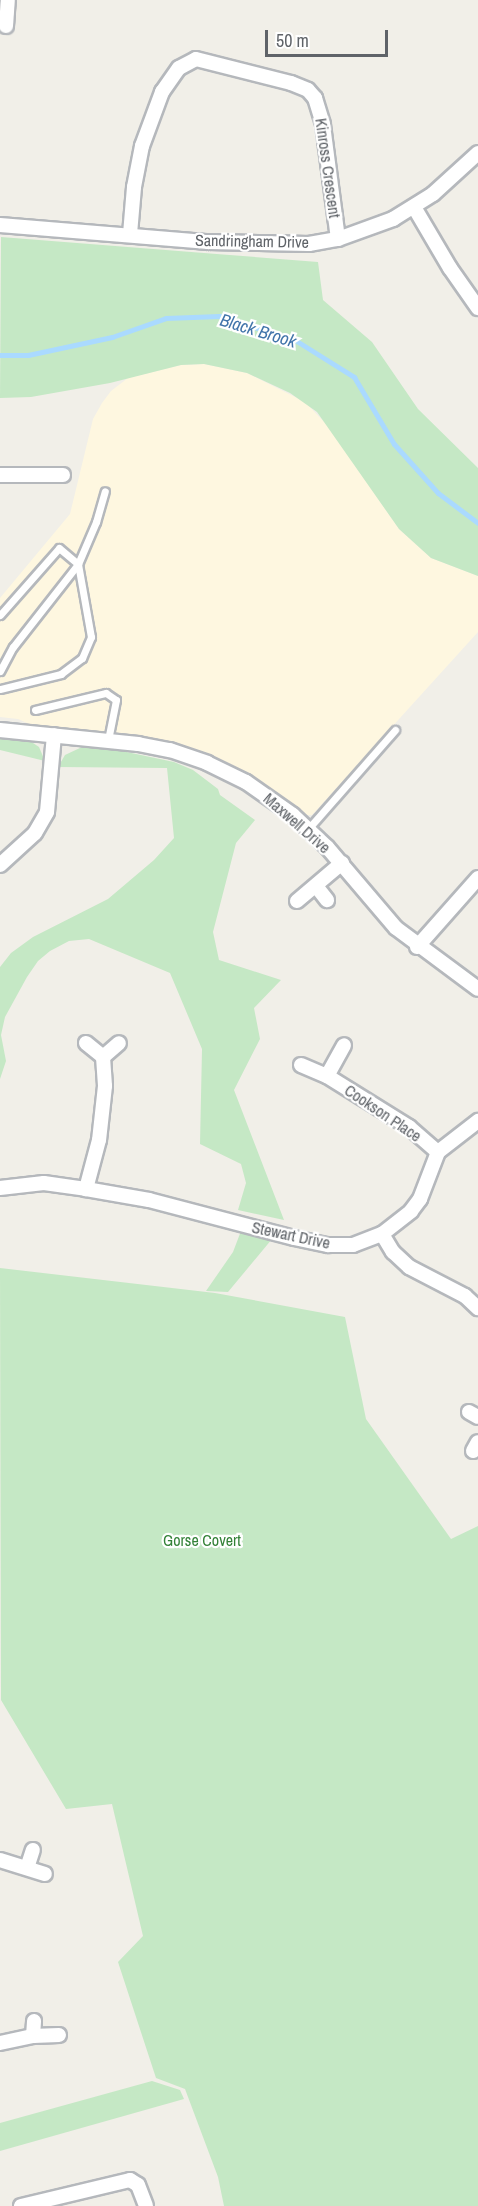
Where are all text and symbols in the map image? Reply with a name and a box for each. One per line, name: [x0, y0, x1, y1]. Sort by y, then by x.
scale bar: [268, 18, 391, 56]
text: 50 m: [276, 28, 309, 53]
street label: Kinross Crescent: [311, 117, 345, 219]
street label: Sandringham Drive: [195, 230, 309, 252]
water label: Black Brook: [217, 309, 299, 353]
street label: Maxwell Drive: [260, 789, 334, 857]
street label: Cookson Place: [341, 1080, 425, 1146]
street label: Stewart Drive: [250, 1217, 332, 1253]
park label: Gorse Covert: [163, 1530, 241, 1550]

